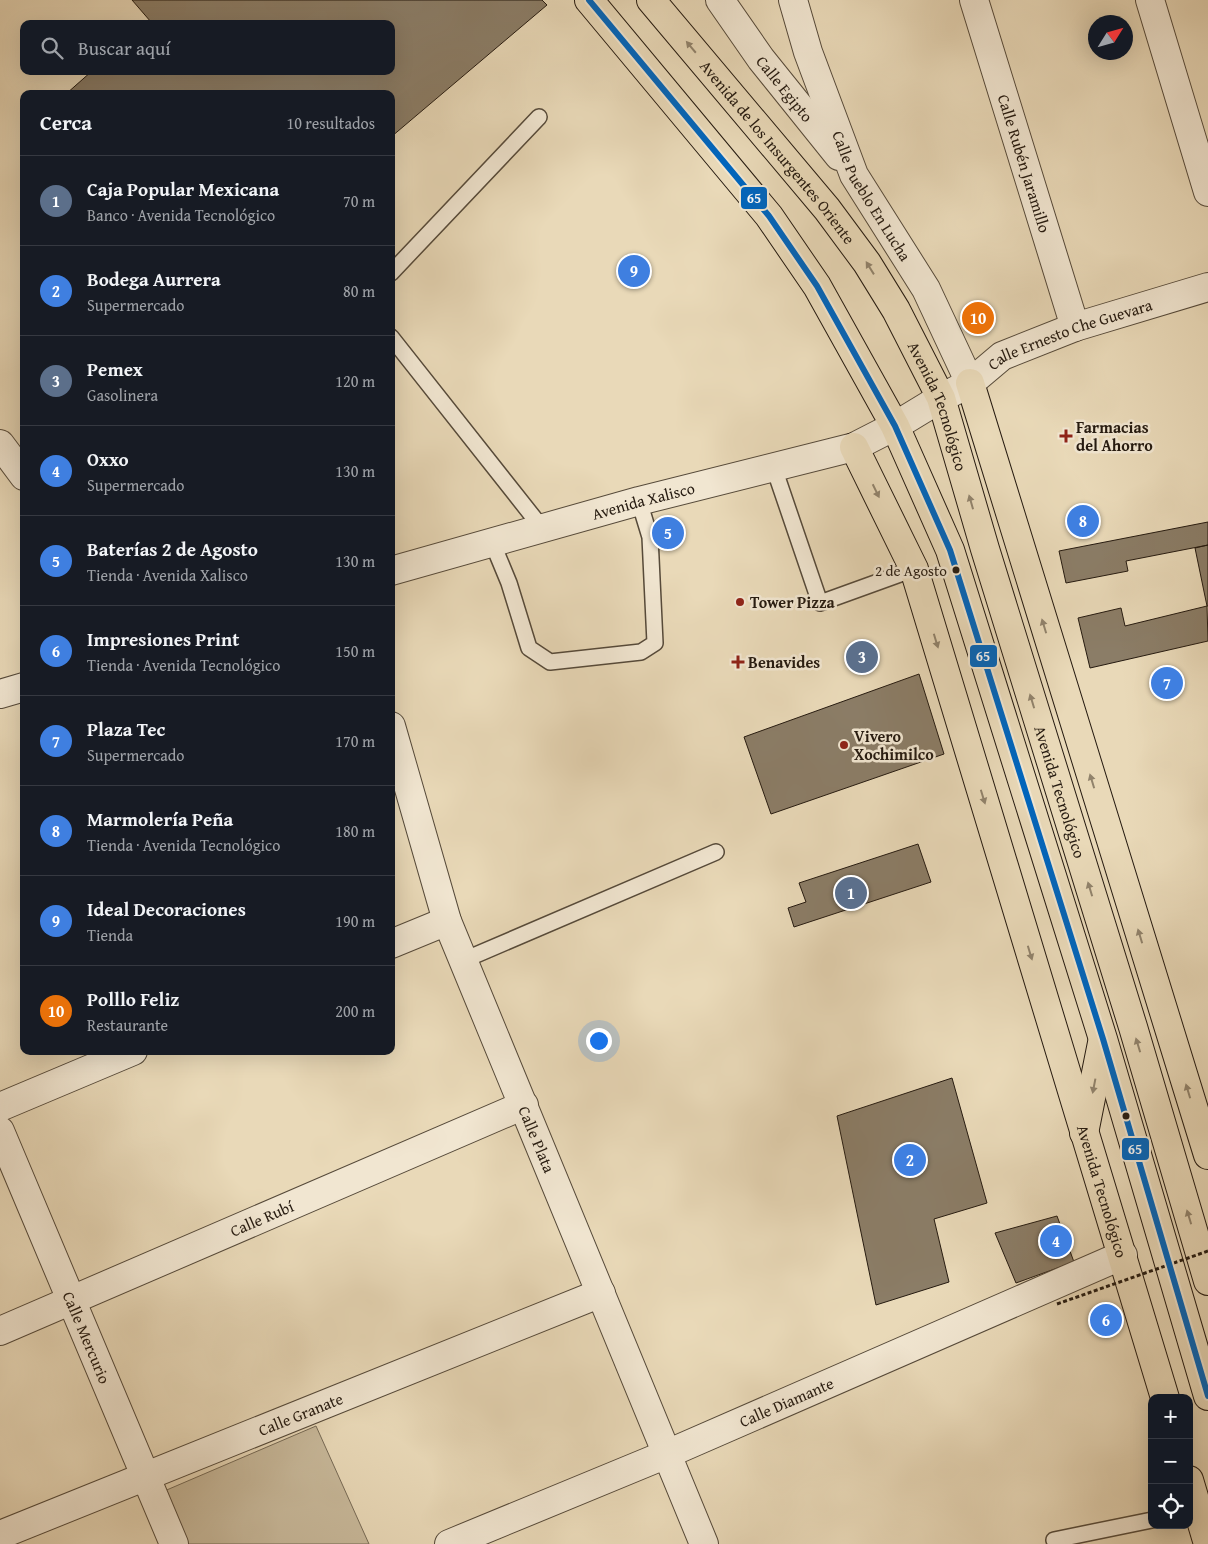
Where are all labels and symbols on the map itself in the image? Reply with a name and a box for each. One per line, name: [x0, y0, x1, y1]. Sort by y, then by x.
north arrow: [1088, 15, 1133, 60]
one-way arrow: [685, 41, 696, 54]
street label: Calle Egipto: [751, 50, 819, 127]
street label: Avenida de los Insurgentes Oriente: [694, 55, 861, 249]
street label: Calle Rubén Jaramillo: [992, 91, 1057, 236]
street label: Calle Pueblo En Lucha: [826, 127, 918, 266]
line badge: 65: [740, 186, 768, 210]
text: 65: [747, 188, 761, 208]
pin: 9: [618, 252, 650, 290]
one-way arrow: [866, 262, 875, 275]
street label: Calle Ernesto Che Guevara: [982, 292, 1156, 376]
pin: 10: [962, 299, 994, 337]
street label: Avenida Tecnológico: [902, 337, 974, 474]
place label: Farmacias del Ahorro: [1076, 415, 1153, 457]
marker: Farmacias del Ahorro: [1060, 430, 1072, 442]
street label: Avenida Xalisco: [589, 475, 697, 526]
one-way arrow: [872, 484, 880, 498]
one-way arrow: [967, 495, 975, 510]
pin: 8: [1067, 502, 1099, 540]
pin: 5: [652, 514, 684, 552]
place label: 2 de Agosto: [875, 560, 947, 581]
marker: 2 de Agosto: [951, 565, 961, 575]
place label: Tower Pizza: [750, 590, 836, 614]
marker: Tower Pizza: [734, 596, 746, 608]
one-way arrow: [1040, 618, 1048, 633]
one-way arrow: [933, 634, 940, 649]
pin: 3: [846, 638, 878, 676]
line badge: 65: [969, 644, 998, 668]
text: 65: [976, 646, 990, 666]
place label: Benavides: [748, 650, 820, 674]
marker: Benavides: [732, 656, 744, 668]
pin: 7: [1151, 664, 1183, 702]
one-way arrow: [1027, 693, 1035, 708]
street label: Avenida Tecnológico: [1028, 723, 1092, 861]
place label: Vivero Xochimilco: [854, 724, 934, 766]
marker: Vivero Xochimilco: [838, 739, 850, 751]
one-way arrow: [1088, 773, 1096, 788]
one-way arrow: [979, 790, 987, 805]
pin: 1: [835, 874, 867, 912]
one-way arrow: [1086, 882, 1093, 897]
one-way arrow: [1136, 928, 1144, 943]
one-way arrow: [1026, 945, 1034, 960]
your location: [586, 1028, 612, 1054]
one-way arrow: [1133, 1037, 1141, 1052]
one-way arrow: [1089, 1078, 1097, 1094]
one-way arrow: [1184, 1084, 1192, 1099]
street label: Calle Plata: [513, 1102, 562, 1177]
unlabelled marker: [1121, 1111, 1131, 1121]
street label: Avenida Tecnológico: [1071, 1122, 1134, 1261]
line badge: 65: [1121, 1137, 1150, 1161]
text: 65: [1128, 1139, 1142, 1159]
pin: 2: [894, 1141, 926, 1179]
street label: Calle Rubí: [226, 1194, 298, 1242]
one-way arrow: [1185, 1210, 1193, 1225]
pin: 4: [1040, 1222, 1072, 1260]
street label: Calle Mercurio: [57, 1287, 117, 1387]
pin: 6: [1090, 1301, 1122, 1339]
street label: Calle Diamante: [735, 1371, 837, 1433]
street label: Calle Granate: [255, 1386, 347, 1442]

